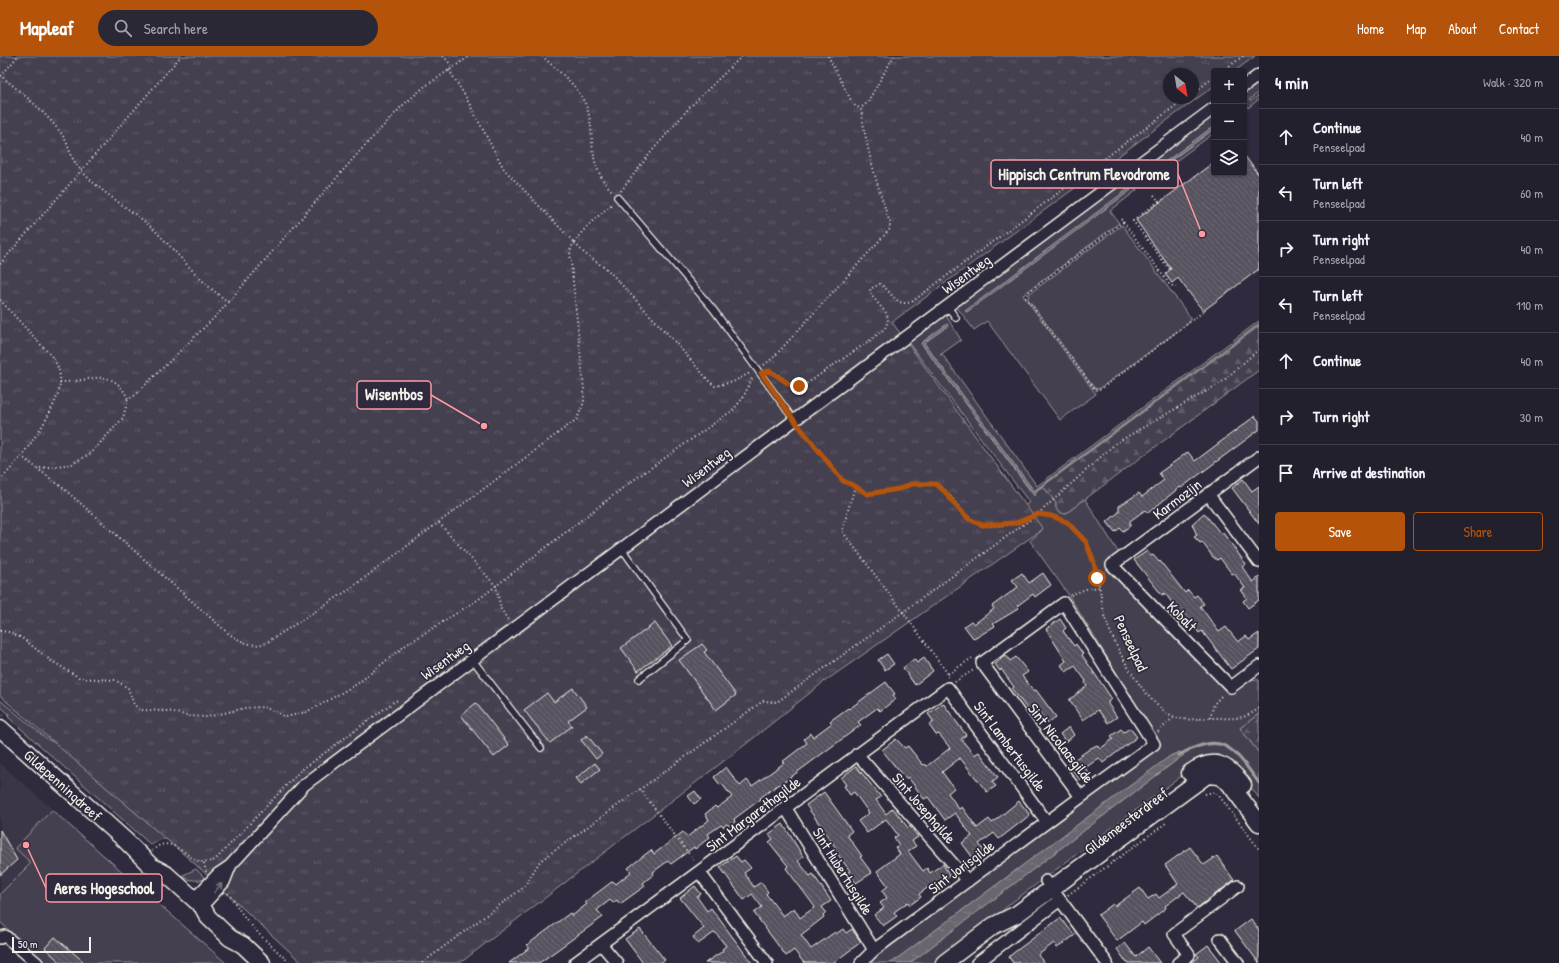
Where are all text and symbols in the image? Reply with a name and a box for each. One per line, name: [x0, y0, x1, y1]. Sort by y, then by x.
search box: [98, 10, 378, 46]
text: Mapleaf: [20, 15, 74, 41]
icon: search: [112, 17, 134, 39]
text: Search here: [144, 18, 208, 39]
text: Home: [1357, 19, 1384, 38]
text: Map: [1406, 19, 1426, 38]
text: About: [1448, 19, 1477, 38]
text: Contact: [1499, 19, 1539, 38]
north arrow: [1163, 68, 1199, 104]
map controls: [1211, 68, 1247, 176]
button: +: [1211, 68, 1247, 104]
text: 4 min: [1275, 71, 1308, 94]
text: Walk · 320 m: [1483, 73, 1543, 91]
button: −: [1211, 104, 1247, 140]
text: Continue: [1313, 117, 1361, 138]
icon: ahead: [1275, 126, 1297, 148]
text: 40 m: [1520, 128, 1543, 146]
text: Penseelpad: [1313, 138, 1365, 156]
button: layers: [1211, 140, 1247, 176]
callout: Hippisch Centrum Flevodrome: [991, 160, 1178, 188]
text: Hippisch Centrum Flevodrome: [998, 163, 1170, 186]
text: Turn left: [1313, 173, 1363, 194]
icon: left: [1275, 182, 1297, 204]
text: 60 m: [1520, 184, 1543, 202]
text: Penseelpad: [1313, 194, 1365, 212]
text: Turn right: [1313, 229, 1369, 250]
icon: right: [1275, 238, 1297, 260]
text: 40 m: [1520, 240, 1543, 258]
street label: Wisentweg: [937, 249, 995, 299]
text: Penseelpad: [1313, 250, 1365, 268]
text: Turn left: [1313, 285, 1363, 306]
icon: left: [1275, 294, 1297, 316]
text: 110 m: [1516, 296, 1543, 314]
text: Penseelpad: [1313, 306, 1365, 324]
icon: ahead: [1275, 350, 1297, 372]
text: Continue: [1313, 350, 1361, 371]
text: 40 m: [1520, 352, 1543, 370]
route end: [790, 377, 808, 395]
callout: Wisentbos: [357, 381, 431, 409]
text: Wisentbos: [365, 383, 424, 405]
icon: right: [1275, 406, 1297, 428]
text: Turn right: [1313, 406, 1369, 427]
text: 30 m: [1520, 408, 1543, 426]
street label: Wisentweg: [677, 442, 735, 492]
icon: arrive: [1275, 462, 1297, 484]
text: Arrive at destination: [1313, 462, 1425, 483]
street label: Karmozijn: [1148, 474, 1206, 524]
button: Save: [1275, 512, 1405, 551]
button: Share: [1413, 512, 1543, 551]
route start: [1088, 569, 1106, 587]
street label: Kobalt: [1162, 596, 1202, 636]
street label: Penseelpad: [1109, 611, 1153, 675]
street label: Wisentweg: [416, 635, 474, 685]
street label: Sint Lambertusgilde: [969, 697, 1051, 795]
street label: Sint Nicolaasgilde: [1023, 699, 1099, 787]
street label: Gildepenningdreef: [20, 744, 107, 826]
street label: Sint Josephgilde: [887, 768, 961, 848]
street label: Sint Margarethagilde: [701, 771, 805, 857]
street label: Gildemeesterdreef: [1080, 782, 1173, 860]
street label: Sint Hubertusgilde: [808, 823, 878, 919]
street label: Sint Jorisgilde: [924, 835, 998, 899]
callout: Aeres Hogeschool: [46, 874, 162, 902]
text: Aeres Hogeschool: [54, 877, 155, 900]
one-way arrow: [214, 882, 223, 893]
scale bar: [12, 935, 91, 954]
text: 50 m: [18, 937, 38, 951]

